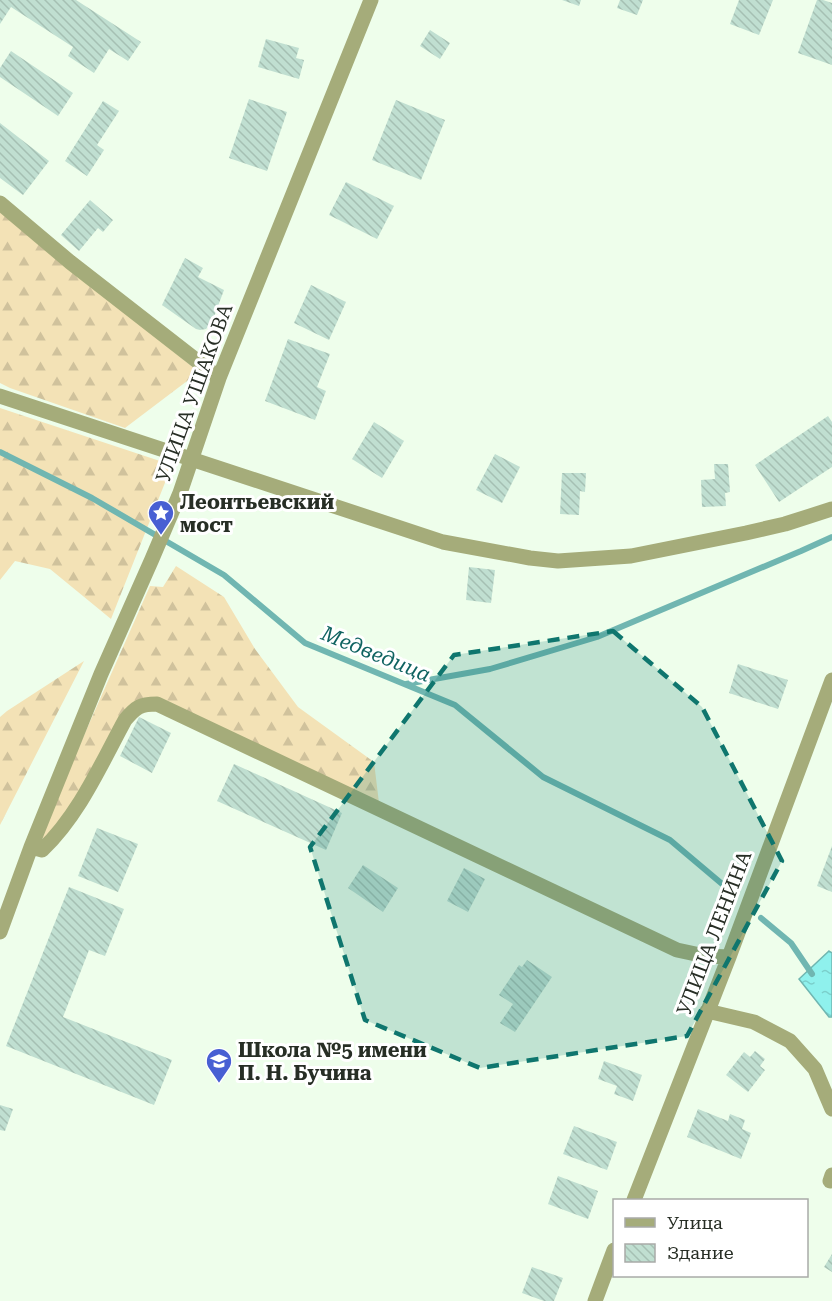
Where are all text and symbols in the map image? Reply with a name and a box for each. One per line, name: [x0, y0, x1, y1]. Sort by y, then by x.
street label: УЛИЦА УШАКОВА: [151, 300, 237, 486]
place label: Леонтьевский мост: [180, 490, 335, 537]
place icon: Леонтьевский мост: [146, 498, 176, 536]
water label: Медведица: [317, 621, 434, 687]
street label: УЛИЦА ЛЕНИНА: [672, 847, 756, 1018]
place label: Школа №5 имени П. Н. Бучина: [238, 1038, 427, 1085]
school or university icon: Школа №5 имени П. Н. Бучина: [204, 1046, 234, 1084]
legend: [613, 1199, 808, 1277]
text: Улица: [667, 1212, 723, 1233]
text: Здание: [667, 1242, 734, 1263]

